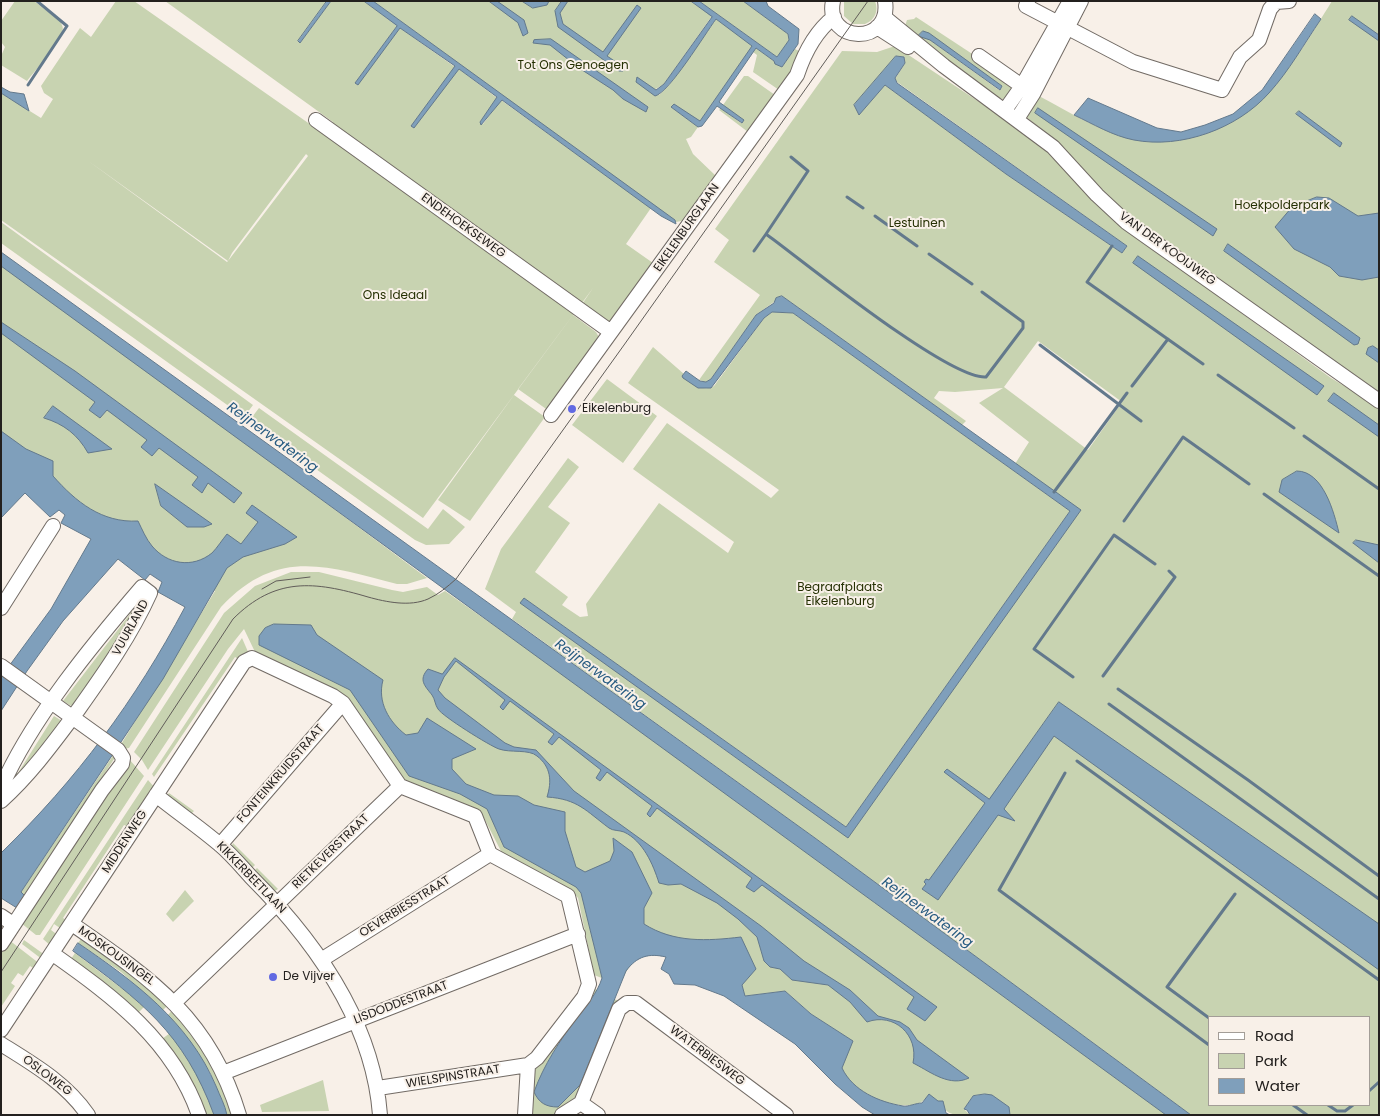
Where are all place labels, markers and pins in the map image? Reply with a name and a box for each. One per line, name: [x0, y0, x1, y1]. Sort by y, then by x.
place label: Eikelenburg: [582, 402, 651, 416]
marker: Eikelenburg: [566, 403, 578, 415]
place label: De Vijver: [283, 970, 335, 984]
marker: De Vijver: [267, 971, 279, 983]

